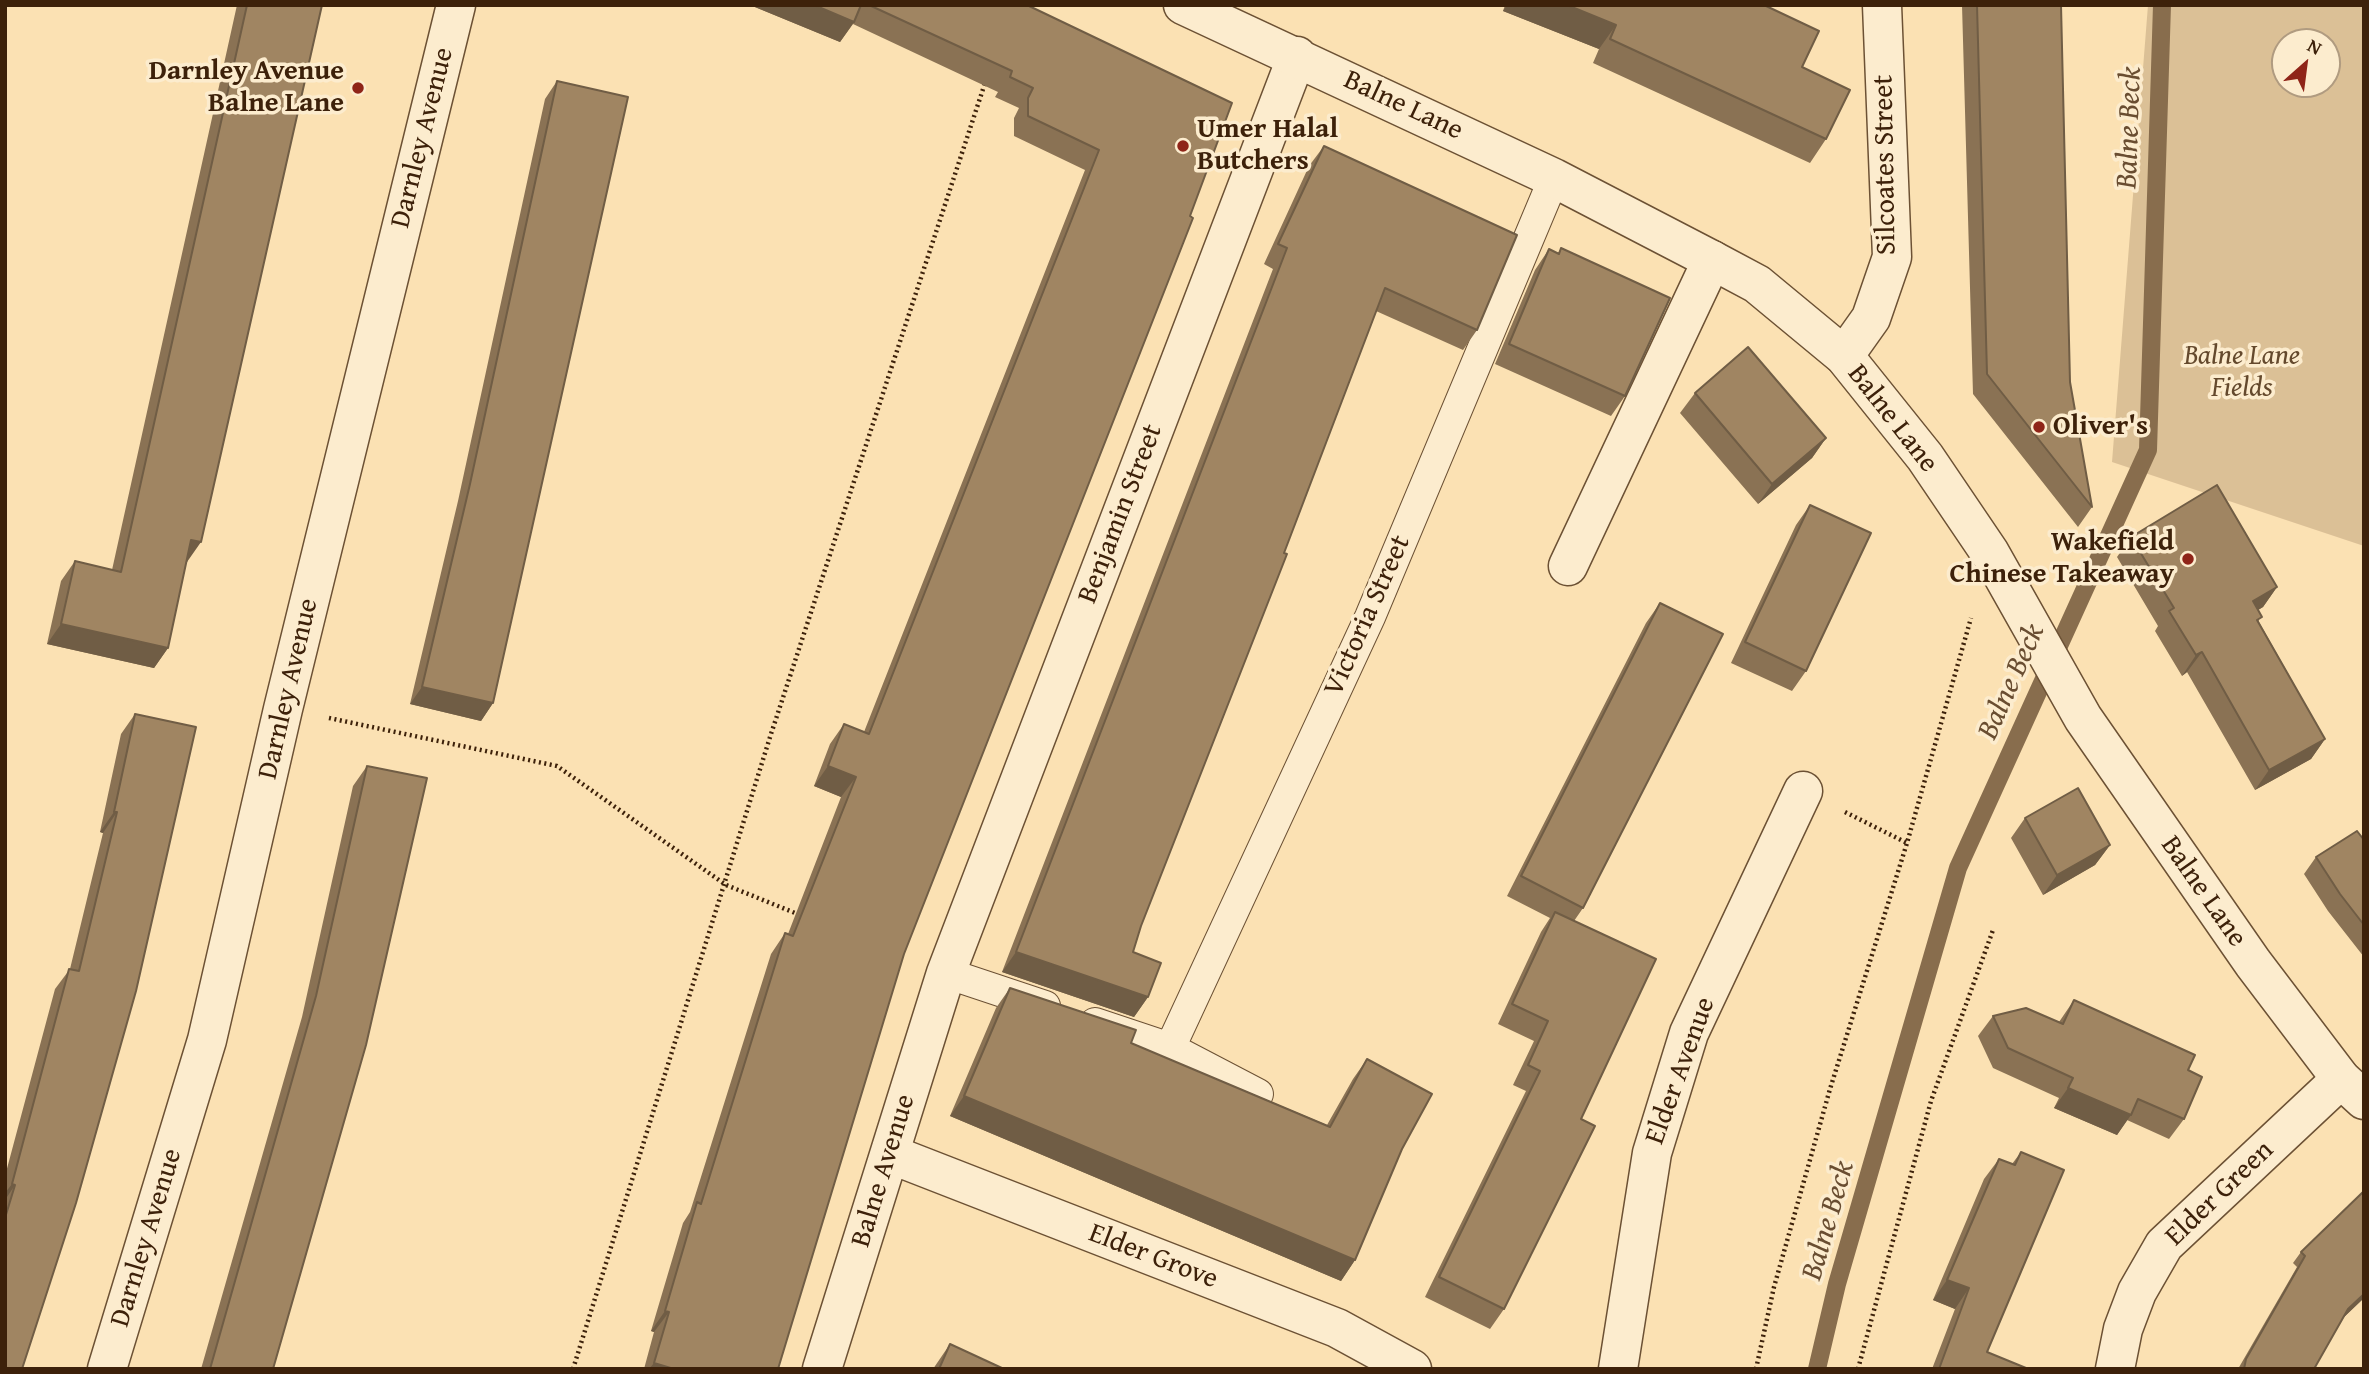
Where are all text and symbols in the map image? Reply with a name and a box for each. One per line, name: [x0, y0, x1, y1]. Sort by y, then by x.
north arrow: [2271, 28, 2341, 98]
text: N: [2303, 31, 2327, 62]
street label: Darnley Avenue: [384, 44, 462, 232]
place label: Darnley Avenue Balne Lane: [149, 55, 344, 121]
street label: Balne Lane: [1338, 64, 1468, 148]
water label: Balne Beck: [2110, 66, 2150, 190]
street label: Silcoates Street: [1868, 74, 1904, 256]
marker: Darnley Avenue Balne Lane: [350, 80, 366, 96]
place label: Umer Halal Butchers: [1197, 113, 1338, 179]
marker: Umer Halal Butchers: [1175, 138, 1191, 154]
park label: Balne Lane Fields: [2184, 340, 2300, 406]
street label: Balne Lane: [1839, 358, 1945, 480]
place label: Oliver's: [2053, 410, 2148, 444]
marker: Oliver's: [2031, 419, 2047, 435]
street label: Benjamin Street: [1071, 420, 1171, 608]
place label: Wakefield Chinese Takeaway: [1949, 526, 2174, 592]
street label: Victoria Street: [1318, 530, 1418, 702]
marker: Wakefield Chinese Takeaway: [2180, 551, 2196, 567]
street label: Darnley Avenue: [252, 595, 326, 783]
water label: Balne Beck: [1971, 619, 2053, 745]
street label: Balne Lane: [2153, 830, 2253, 954]
street label: Elder Avenue: [1639, 993, 1723, 1149]
street label: Balne Avenue: [845, 1091, 923, 1251]
street label: Elder Green: [2159, 1134, 2281, 1254]
street label: Darnley Avenue: [104, 1145, 190, 1331]
water label: Balne Beck: [1795, 1157, 1863, 1285]
street label: Elder Grove: [1084, 1217, 1222, 1297]

